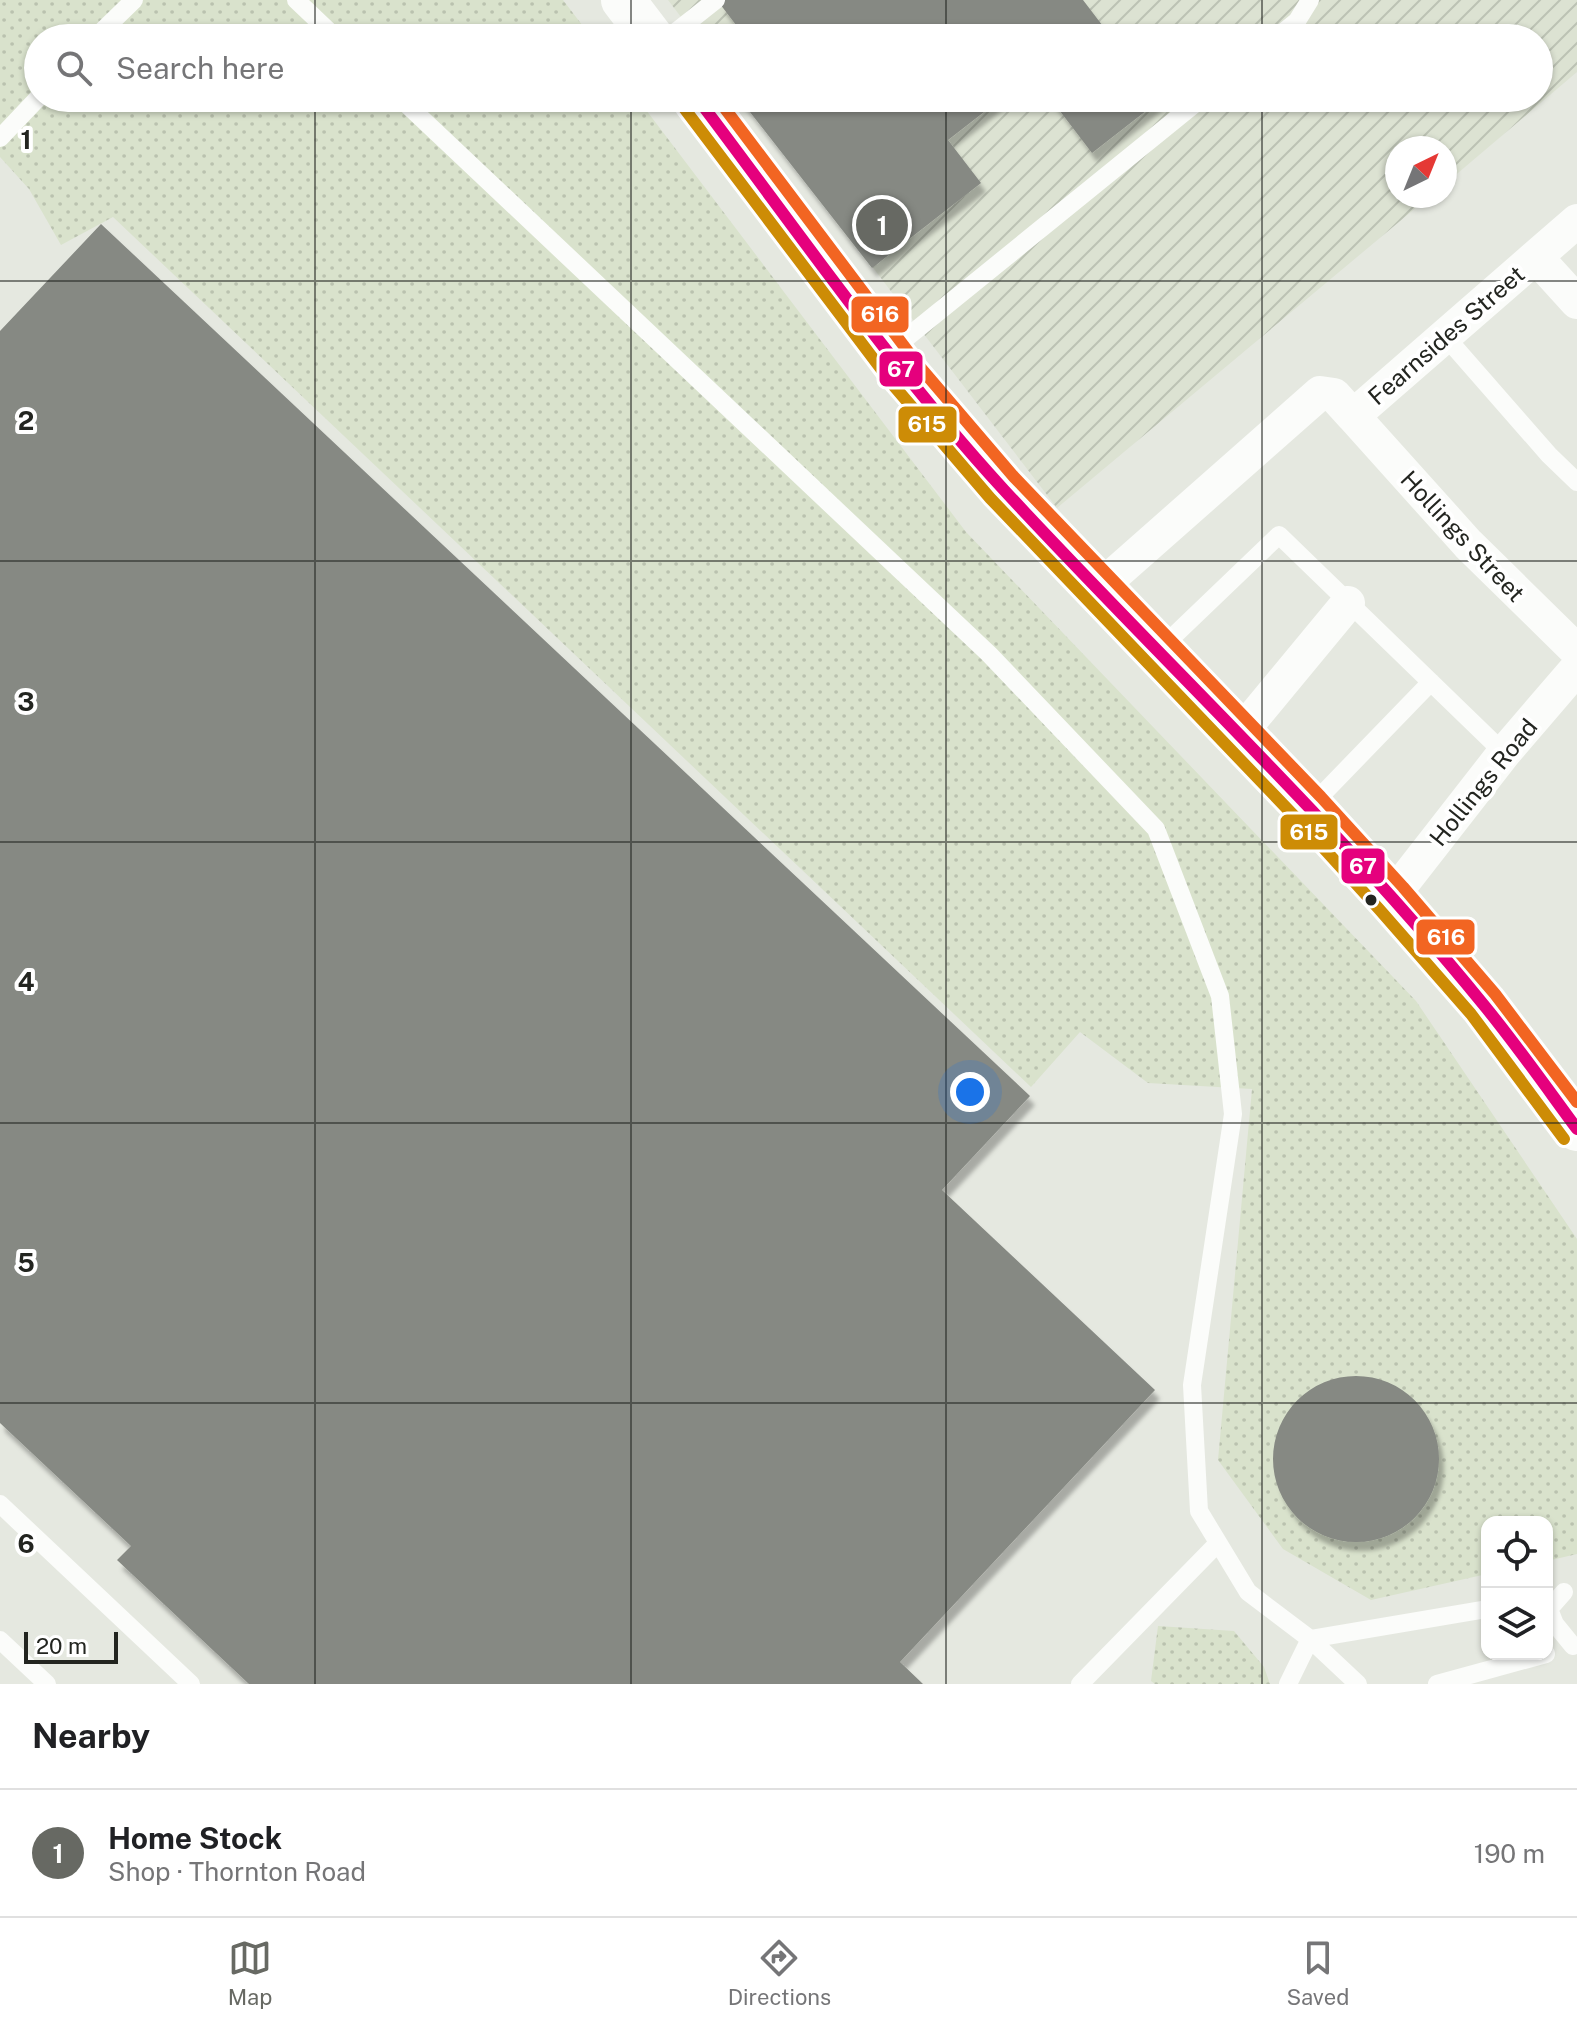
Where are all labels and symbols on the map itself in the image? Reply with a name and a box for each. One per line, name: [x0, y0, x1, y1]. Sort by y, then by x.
text: 1: [20, 124, 32, 155]
north arrow: [1385, 136, 1457, 208]
pin: 1: [856, 195, 908, 255]
street label: Fearnsides Street: [1362, 260, 1530, 410]
line badge: 616: [850, 295, 910, 334]
text: 616: [861, 301, 899, 327]
line badge: 67: [878, 350, 924, 388]
text: 67: [887, 356, 915, 382]
text: 2: [18, 405, 34, 436]
line badge: 615: [897, 405, 958, 444]
text: 615: [908, 411, 946, 437]
street label: Hollings Street: [1395, 465, 1531, 607]
text: 3: [17, 686, 35, 717]
street label: Hollings Road: [1423, 713, 1543, 851]
line badge: 615: [1279, 813, 1339, 851]
text: 615: [1290, 819, 1328, 845]
line badge: 67: [1340, 847, 1386, 885]
text: 67: [1349, 853, 1377, 879]
unlabelled marker: [1363, 892, 1379, 908]
line badge: 616: [1415, 918, 1476, 956]
text: 616: [1427, 924, 1465, 950]
text: 4: [17, 966, 35, 997]
your location: [950, 1072, 990, 1112]
text: 5: [17, 1247, 35, 1278]
text: 6: [17, 1528, 35, 1559]
scale bar: [24, 1628, 118, 1664]

